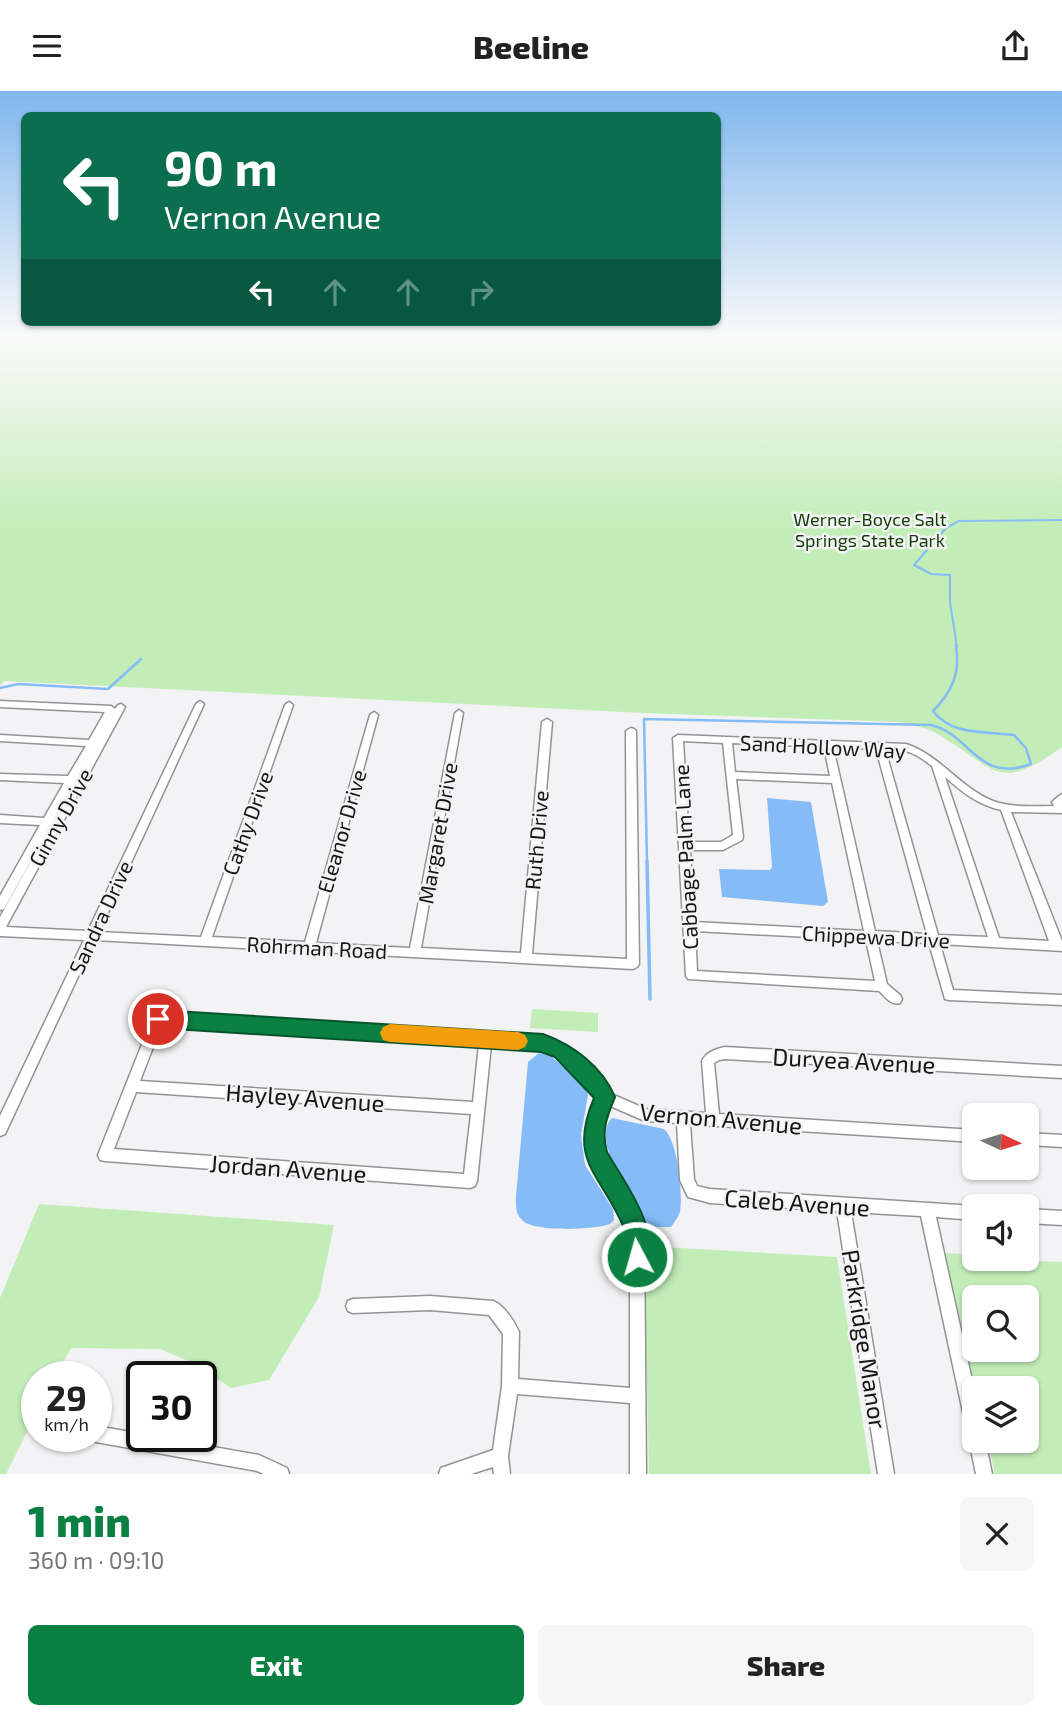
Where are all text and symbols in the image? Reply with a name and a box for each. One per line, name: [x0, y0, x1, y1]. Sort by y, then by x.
icon: menu: [28, 27, 66, 65]
text: Beeline: [473, 27, 589, 65]
icon: share: [996, 27, 1034, 65]
text: 90 m: [164, 137, 278, 196]
icon: left: [49, 140, 140, 231]
text: Vernon Avenue: [164, 197, 381, 235]
icon: left: [243, 273, 281, 311]
icon: ahead: [316, 273, 354, 311]
icon: ahead: [389, 273, 427, 311]
icon: right: [462, 273, 500, 311]
park label: Werner-Boyce Salt Springs State Park: [793, 508, 947, 551]
street label: Sand Hollow Way: [739, 729, 907, 763]
street label: Margaret Drive: [412, 760, 462, 906]
street label: Ginny Drive: [23, 764, 97, 870]
street label: Cabbage Palm Lane: [668, 764, 702, 950]
street label: Eleanor Drive: [311, 766, 371, 896]
street label: Cathy Drive: [217, 768, 277, 878]
street label: Ruth Drive: [519, 789, 553, 891]
street label: Sandra Drive: [63, 856, 137, 978]
street label: Chippewa Drive: [801, 920, 951, 952]
street label: Rohrman Road: [246, 931, 388, 963]
pin: [128, 989, 188, 1049]
icon: arrive: [139, 1000, 177, 1038]
street label: Duryea Avenue: [772, 1041, 936, 1079]
street label: Hayley Avenue: [225, 1077, 385, 1117]
street label: Vernon Avenue: [639, 1096, 803, 1140]
north arrow: [962, 1103, 1040, 1179]
map controls: [962, 1103, 1039, 1453]
street label: Jordan Avenue: [209, 1148, 367, 1188]
street label: Caleb Avenue: [723, 1182, 871, 1222]
button: sound: [962, 1194, 1039, 1271]
position arrow: [600, 1220, 674, 1294]
street label: Parkridge Manor: [836, 1247, 894, 1431]
button: search: [962, 1285, 1039, 1362]
speed limit sign: 30: [126, 1361, 217, 1452]
text: 29: [46, 1376, 87, 1418]
button: layers: [962, 1376, 1039, 1453]
text: km/h: [44, 1413, 89, 1435]
text: 1 min: [28, 1495, 131, 1545]
button: close: [960, 1497, 1034, 1571]
text: 360 m · 09:10: [28, 1546, 164, 1574]
button: Exit: [28, 1625, 524, 1705]
button: Share: [538, 1625, 1034, 1705]

